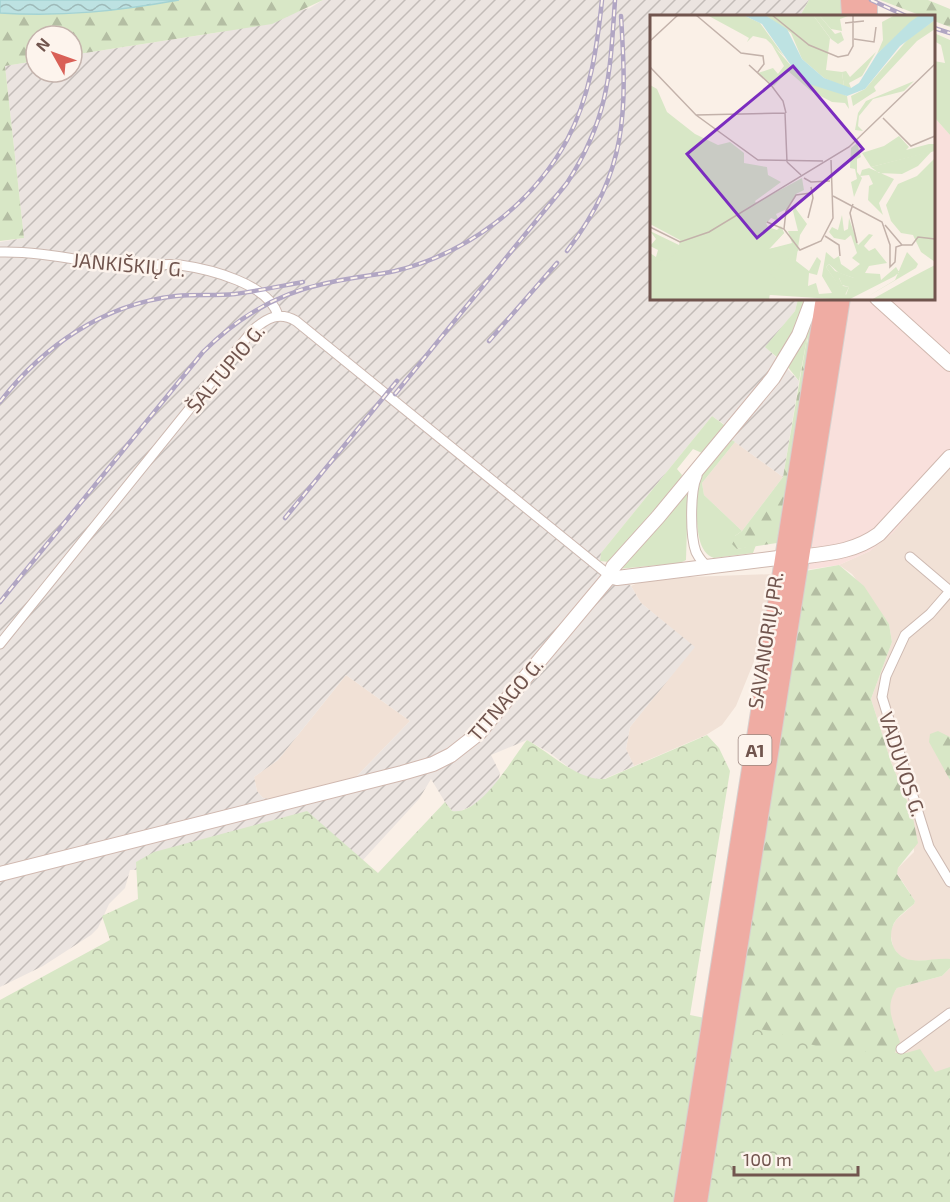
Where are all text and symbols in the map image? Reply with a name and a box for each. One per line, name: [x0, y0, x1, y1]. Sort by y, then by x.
inset map: [650, 15, 935, 300]
north arrow: [24, 24, 84, 84]
text: N: [31, 34, 53, 55]
street label: JANKIŠKIŲ G.: [71, 247, 187, 281]
street label: ŠALTUPIO G.: [181, 319, 269, 417]
street label: SAVANORIŲ PR.: [742, 570, 788, 710]
street label: TITNAGO G.: [462, 652, 548, 746]
street label: VADUVOS G.: [875, 709, 931, 819]
road number: A1: [738, 735, 771, 765]
scale bar: [734, 1139, 858, 1177]
text: 100 m: [743, 1148, 792, 1170]

